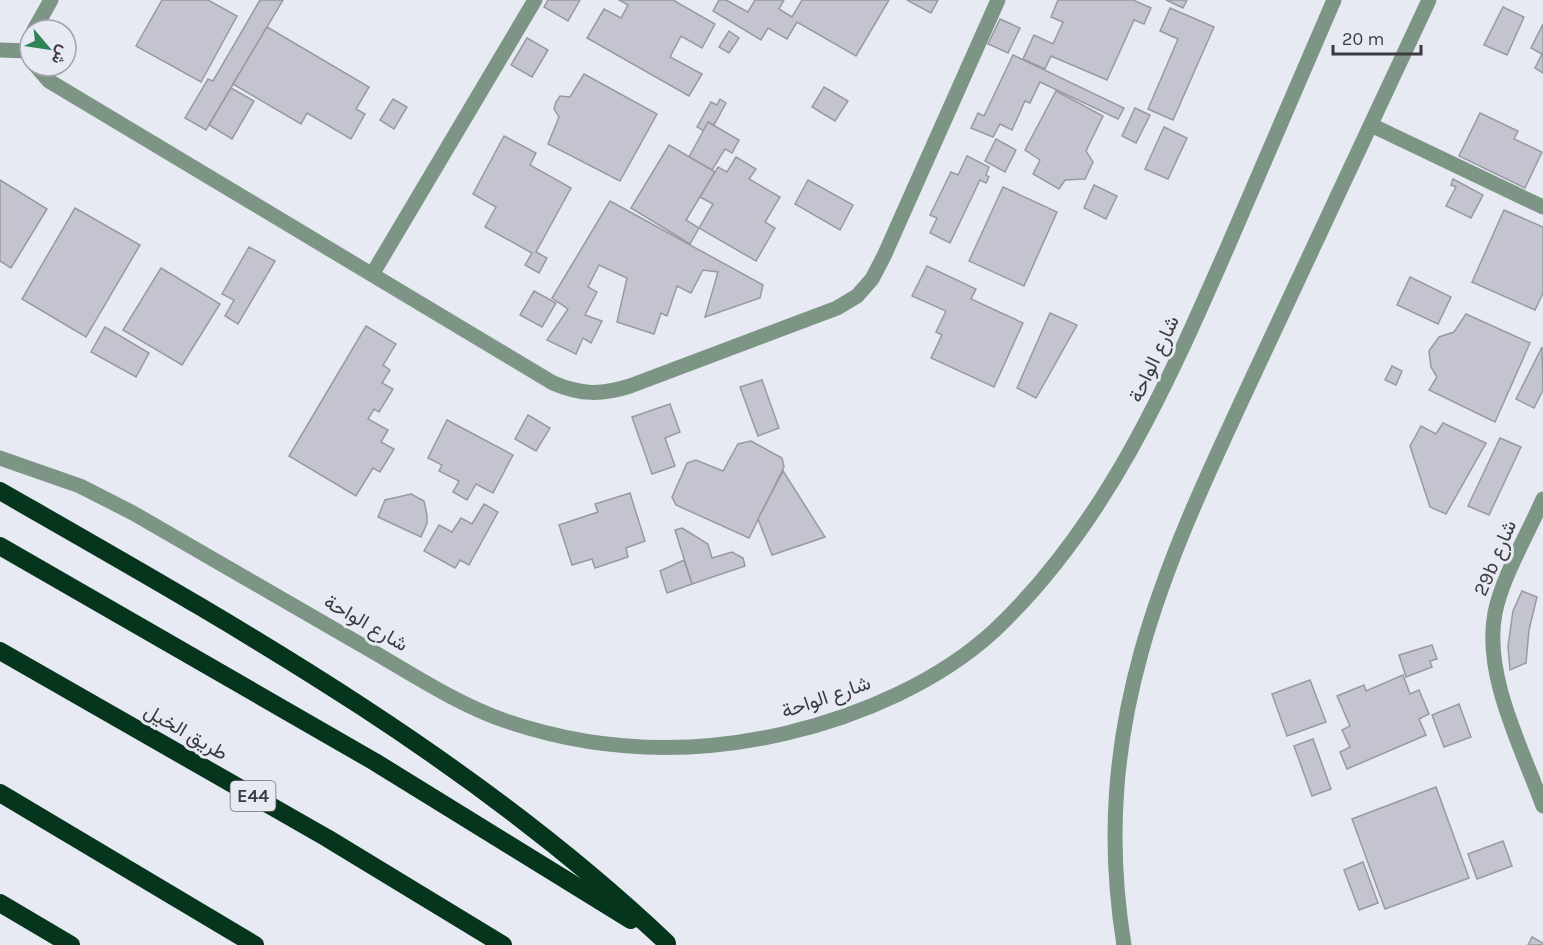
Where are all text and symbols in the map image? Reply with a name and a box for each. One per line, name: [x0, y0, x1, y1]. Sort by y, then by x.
north arrow: [18, 18, 78, 78]
scale bar: [1333, 18, 1422, 56]
text: 20 m: [1342, 28, 1384, 50]
text: ش: [48, 42, 74, 68]
street label: شارع الواحة: [1124, 312, 1186, 407]
street label: 29b شارع: [1469, 517, 1523, 600]
street label: شارع الواحة: [319, 590, 412, 658]
street label: شارع الواحة: [778, 671, 874, 725]
street label: طريق الخيل: [140, 699, 232, 766]
road number: E44: [230, 781, 276, 811]

